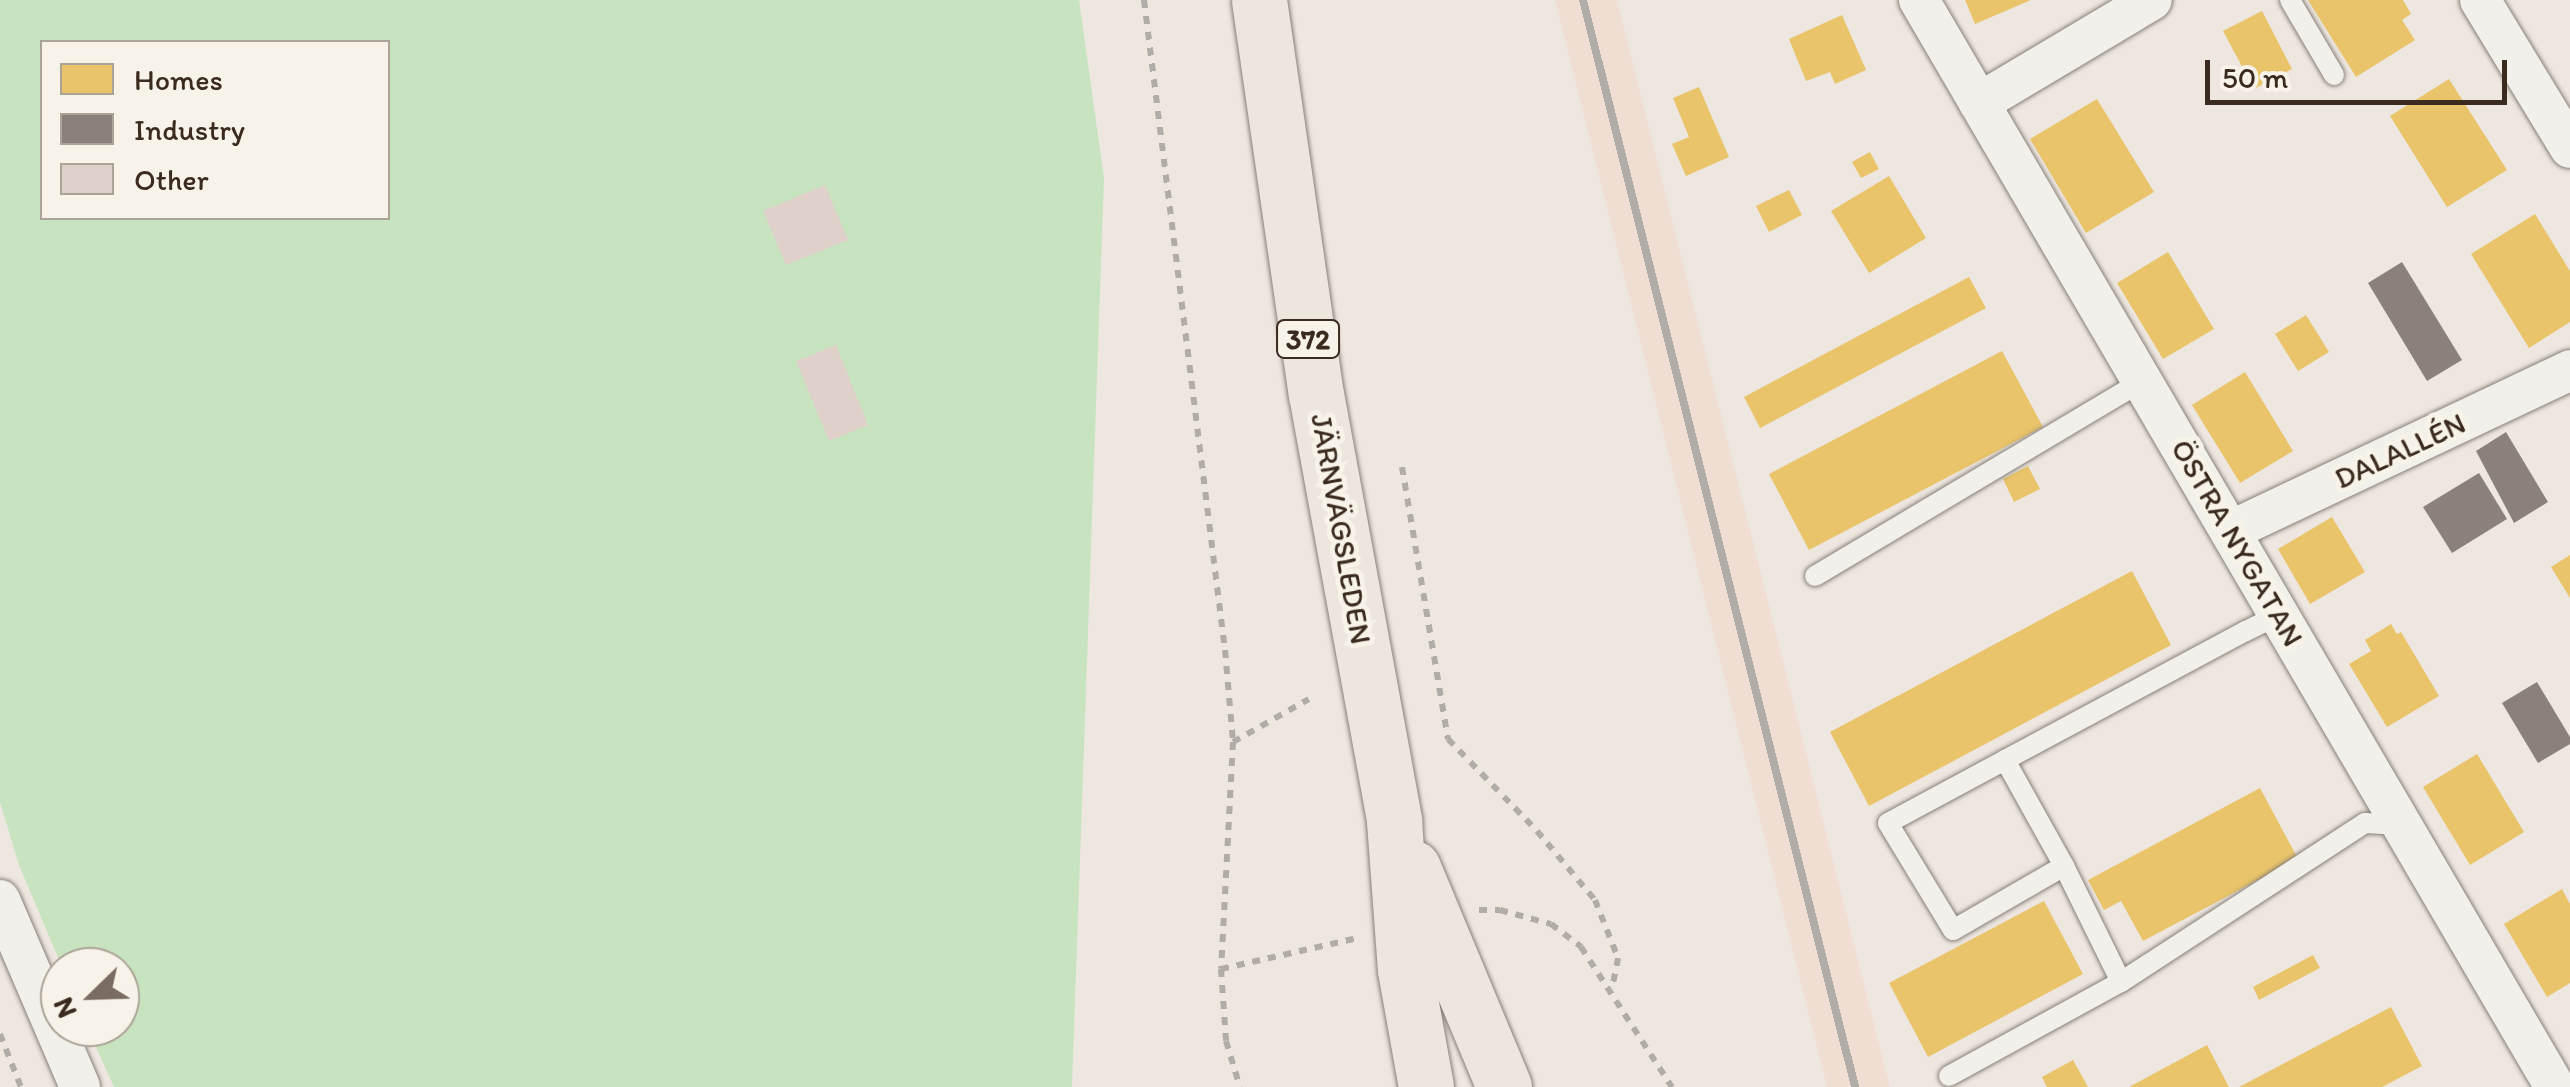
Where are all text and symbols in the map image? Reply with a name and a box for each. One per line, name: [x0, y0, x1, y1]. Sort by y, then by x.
legend: [40, 40, 390, 220]
scale bar: [2210, 40, 2512, 102]
text: 50 m: [2222, 59, 2288, 96]
text: Homes: [134, 61, 223, 98]
text: Industry: [134, 111, 245, 148]
text: Other: [134, 161, 209, 198]
road number: 372: [1276, 316, 1340, 362]
street label: DALALLÉN: [2329, 405, 2471, 497]
street label: JÄRNVÄGSLEDEN: [1303, 411, 1379, 647]
street label: ÖSTRA NYGATAN: [2164, 434, 2310, 652]
north arrow: [40, 947, 140, 1047]
text: N: [45, 993, 84, 1023]

